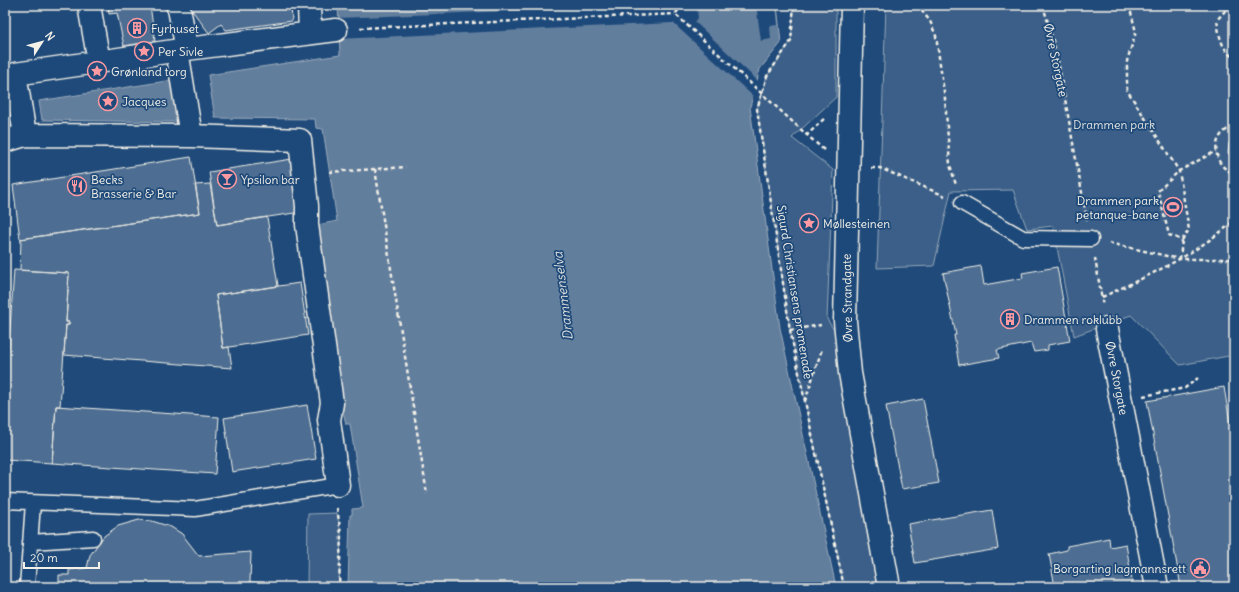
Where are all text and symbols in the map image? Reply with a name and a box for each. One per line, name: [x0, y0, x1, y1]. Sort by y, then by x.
building icon: Fyrhuset: [126, 17, 148, 39]
place label: Fyrhuset: [151, 21, 199, 36]
north arrow: [22, 22, 62, 62]
street label: Øvre Storgate: [1041, 22, 1071, 98]
text: N: [42, 29, 58, 43]
place icon: Per Sivle: [133, 40, 155, 62]
place label: Per Sivle: [158, 44, 203, 59]
place icon: Grønland torg: [86, 60, 108, 82]
place label: Grønland torg: [111, 64, 187, 79]
place icon: Jacques: [97, 90, 119, 112]
place label: Jacques: [122, 94, 166, 109]
park label: Drammen park: [1073, 117, 1155, 132]
bar icon: Ypsilon bar: [216, 168, 238, 190]
place label: Becks Brasserie & Bar: [91, 172, 177, 201]
place label: Ypsilon bar: [241, 172, 300, 187]
restaurant icon: Becks Brasserie & Bar: [66, 175, 88, 197]
place label: Drammen park petanque-bane: [1076, 193, 1159, 222]
sports icon: Drammen park petanque-bane: [1162, 196, 1184, 218]
street label: Sigurd Christiansens promenade: [774, 204, 816, 380]
place icon: Møllesteinen: [798, 212, 820, 234]
place label: Møllesteinen: [823, 216, 890, 231]
water label: Drammenselva: [549, 250, 577, 341]
street label: Øvre Strandgate: [839, 253, 855, 343]
building icon: Drammen roklubb: [999, 308, 1021, 330]
place label: Drammen roklubb: [1024, 312, 1122, 327]
street label: Øvre Storgate: [1103, 340, 1131, 416]
scale bar: [24, 544, 99, 570]
text: 20 m: [30, 550, 58, 565]
public building icon: Borgarting lagmannsrett: [1189, 557, 1211, 579]
place label: Borgarting lagmannsrett: [1053, 561, 1186, 576]

